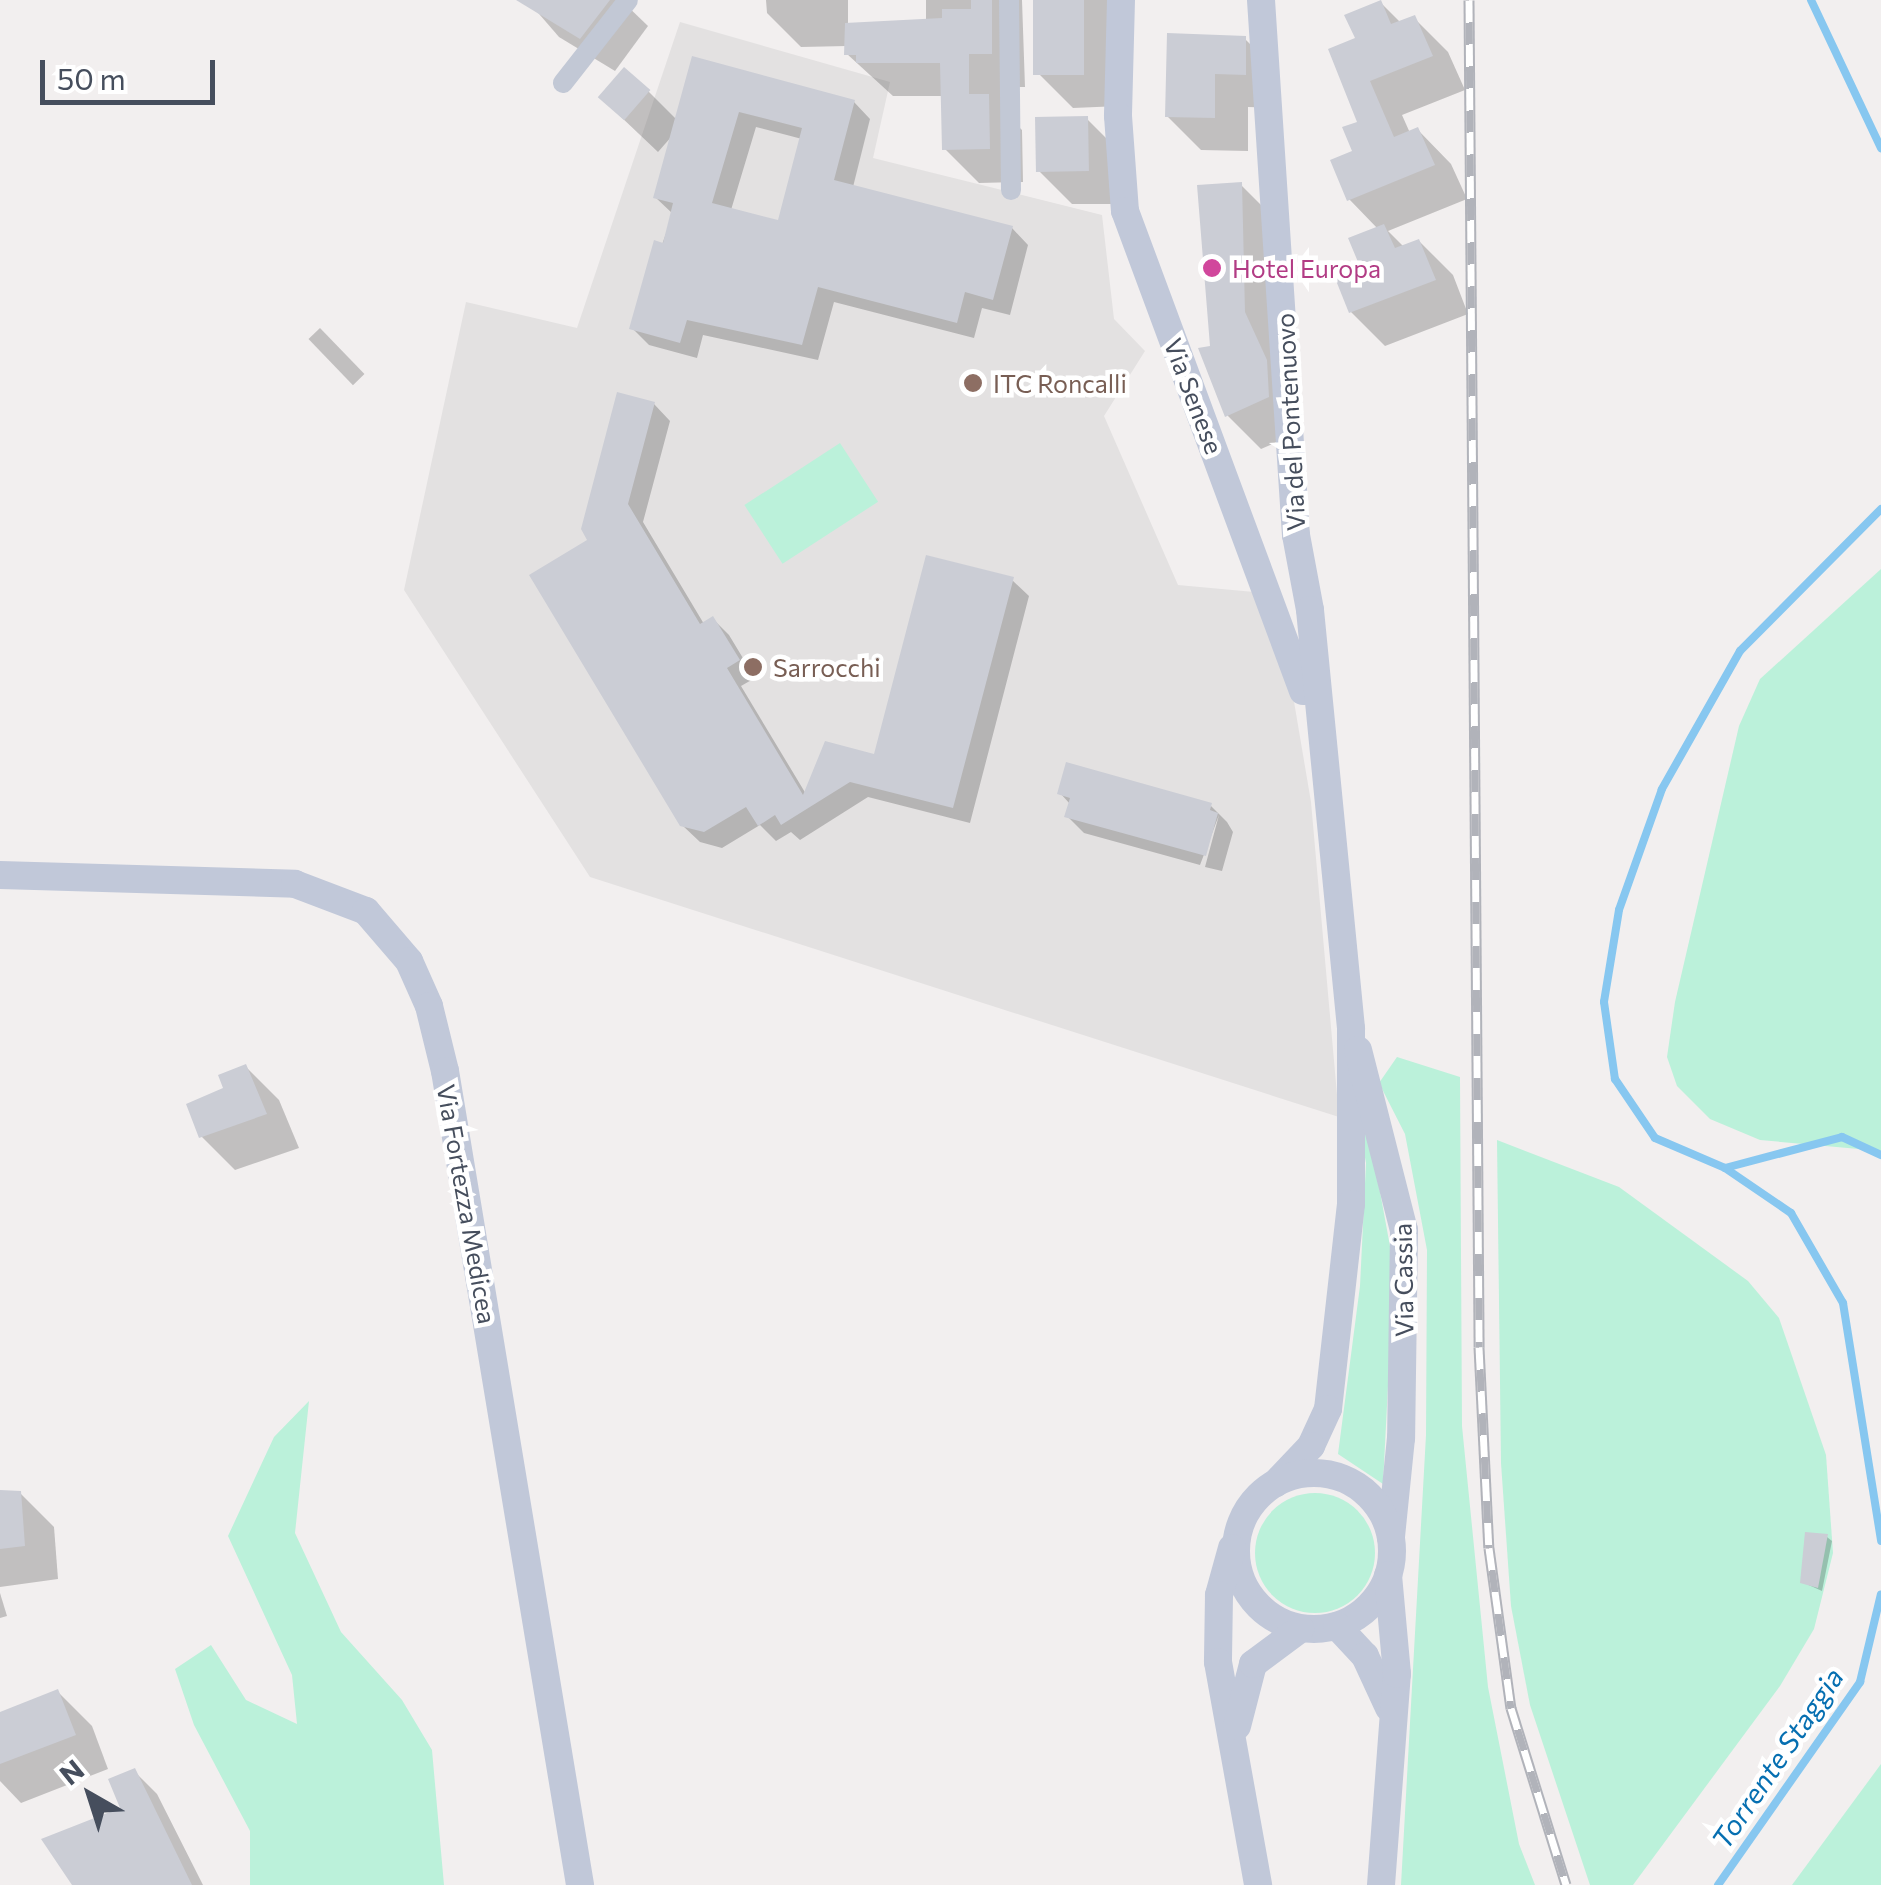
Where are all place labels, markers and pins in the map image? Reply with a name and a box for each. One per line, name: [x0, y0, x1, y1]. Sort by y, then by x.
place label: Hotel Europa: [1232, 253, 1381, 283]
marker: Hotel Europa: [1201, 257, 1223, 279]
place label: ITC Roncalli: [993, 368, 1127, 398]
marker: ITC Roncalli: [962, 372, 984, 394]
place label: Sarrocchi: [773, 652, 881, 682]
marker: Sarrocchi: [742, 656, 764, 678]

